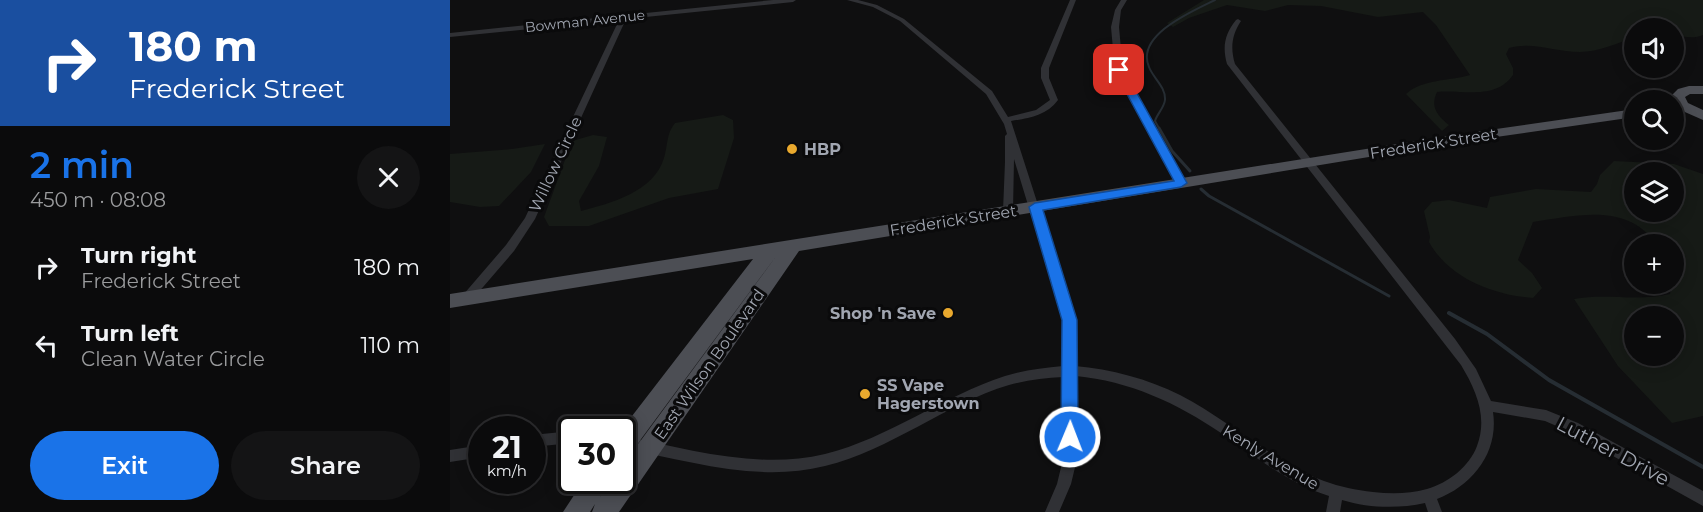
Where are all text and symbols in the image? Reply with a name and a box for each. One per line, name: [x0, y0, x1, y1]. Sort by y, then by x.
street label: Bowman Avenue: [524, 6, 646, 36]
map controls: [1624, 18, 1684, 366]
button: sound: [1624, 18, 1684, 78]
text: 180 m: [129, 20, 258, 72]
icon: right: [30, 24, 108, 102]
pin: [1093, 44, 1144, 95]
icon: arrive: [1102, 53, 1135, 86]
text: Frederick Street: [129, 72, 345, 105]
button: search: [1624, 90, 1684, 150]
street label: Willow Circle: [525, 113, 586, 215]
street label: Frederick Street: [1368, 124, 1498, 163]
place label: HBP: [804, 140, 841, 159]
marker: HBP: [785, 142, 799, 156]
text: 2 min: [30, 143, 134, 187]
button: close: [357, 146, 420, 209]
button: layers: [1624, 162, 1684, 222]
text: 450 m · 08:08: [30, 188, 166, 212]
street label: Frederick Street: [888, 201, 1018, 240]
button: +: [1624, 234, 1684, 294]
text: Turn right: [81, 242, 196, 269]
icon: right: [30, 251, 63, 284]
text: 180 m: [354, 254, 420, 281]
text: Frederick Street: [81, 269, 241, 293]
street label: East Wilson Boulevard: [650, 286, 769, 443]
place label: Shop 'n Save: [830, 304, 936, 323]
marker: Shop 'n Save: [941, 306, 955, 320]
button: −: [1624, 306, 1684, 366]
text: Turn left: [81, 320, 179, 347]
icon: left: [30, 329, 63, 362]
text: 110 m: [360, 332, 420, 359]
text: Clean Water Circle: [81, 347, 265, 371]
place label: SS Vape Hagerstown: [877, 376, 980, 413]
marker: SS Vape Hagerstown: [858, 387, 872, 401]
position arrow: [1038, 405, 1102, 469]
street label: Luther Drive: [1552, 411, 1674, 491]
speed limit sign: 30: [558, 416, 636, 494]
street label: Kenly Avenue: [1219, 421, 1322, 494]
text: 21: [492, 429, 522, 466]
button: Exit: [30, 431, 219, 500]
button: Share: [231, 431, 420, 500]
text: km/h: [487, 461, 527, 480]

